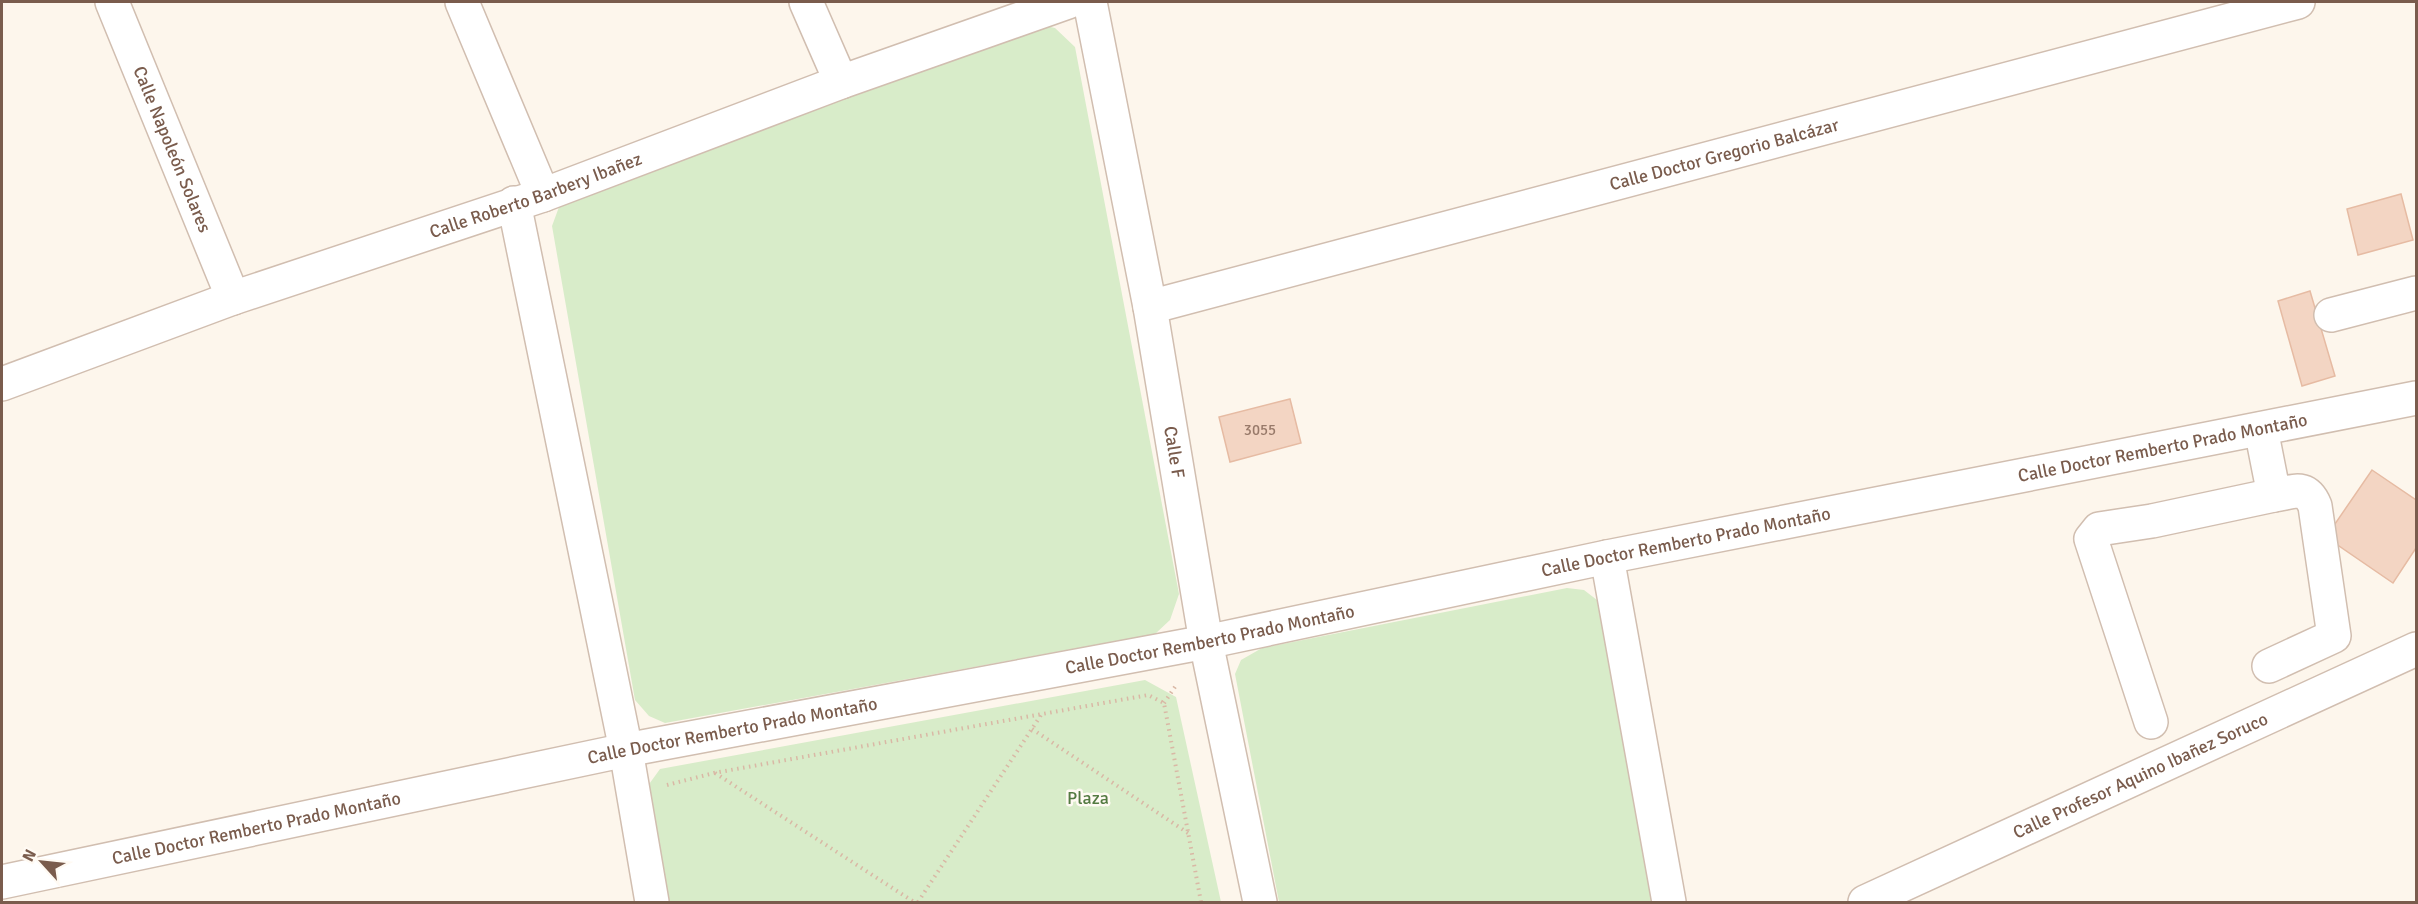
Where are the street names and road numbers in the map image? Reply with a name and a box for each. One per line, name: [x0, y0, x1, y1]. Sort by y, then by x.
street label: Calle Napoleón Solares: [128, 63, 216, 236]
street label: Calle Doctor Gregorio Balcázar: [1607, 113, 1841, 195]
street label: Calle Roberto Barbery Ibañez: [427, 148, 645, 243]
street label: Calle Doctor Remberto Prado Montaño: [2016, 409, 2309, 487]
street label: Calle F: [1159, 424, 1189, 480]
street label: Calle Doctor Remberto Prado Montaño: [1539, 502, 1832, 582]
street label: Calle Doctor Remberto Prado Montaño: [1063, 600, 1356, 679]
street label: Calle Doctor Remberto Prado Montaño: [586, 692, 879, 769]
street label: Calle Profesor Aquino Ibañez Soruco: [2009, 708, 2271, 844]
street label: Calle Doctor Remberto Prado Montaño: [110, 787, 403, 869]

